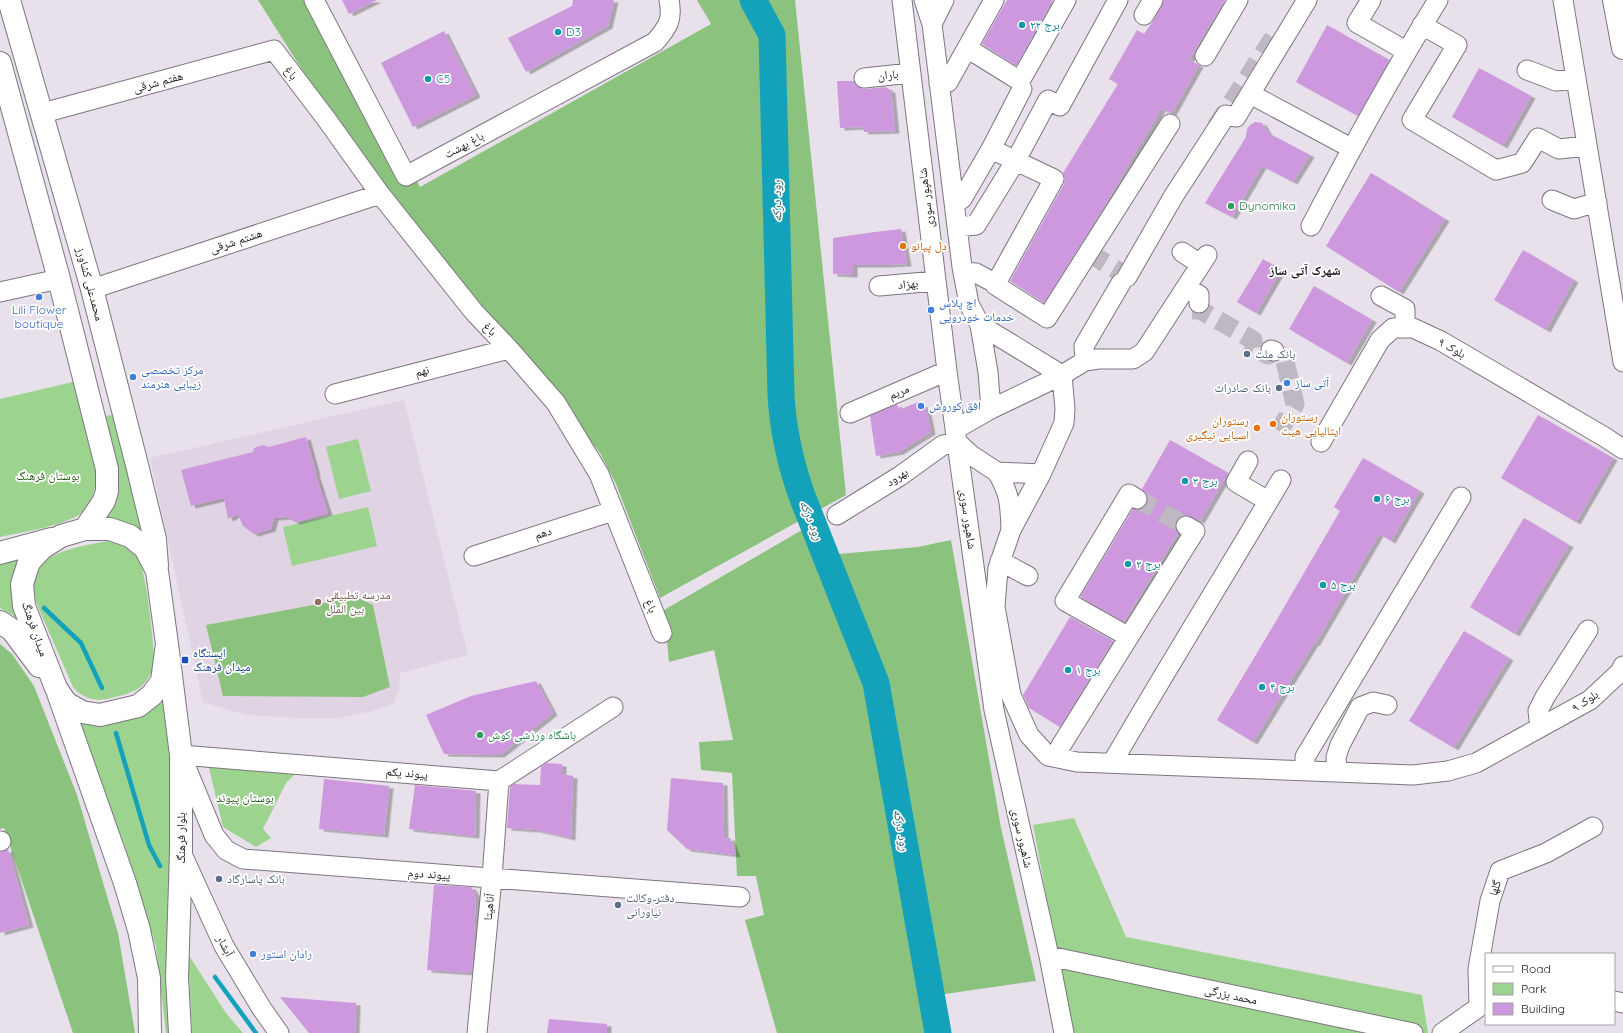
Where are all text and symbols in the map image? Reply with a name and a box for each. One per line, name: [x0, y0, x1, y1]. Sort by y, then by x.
place label: برج ۲۲: [1030, 17, 1060, 32]
marker: برج ۲۲: [1017, 20, 1027, 30]
place label: D3: [566, 24, 581, 39]
marker: D3: [553, 27, 563, 37]
street label: باغ: [281, 63, 301, 83]
street label: باران: [877, 66, 899, 83]
street label: هفتم شرقی: [131, 68, 185, 96]
place label: C5: [436, 71, 450, 86]
marker: C5: [423, 74, 433, 84]
street label: باغ بهشت: [441, 128, 487, 162]
street label: شاهپور سوری: [914, 167, 937, 229]
water label: رود درکه: [768, 180, 784, 222]
place label: Dynomika: [1239, 198, 1296, 213]
marker: Dynomika: [1226, 201, 1236, 211]
street label: هشتم شرقی: [208, 225, 264, 257]
place label: دل پیانو: [911, 238, 947, 253]
marker: دل پیانو: [898, 241, 908, 251]
street label: محمدعلی کشاورز: [73, 245, 107, 322]
district label: شهرک آتی ساز: [1268, 262, 1341, 279]
street label: بهزاد: [897, 275, 919, 292]
marker: Lili Flower boutique: [34, 292, 44, 302]
place label: اچ پلاس خدمات خودرویی: [939, 295, 1015, 324]
place label: Lili Flower boutique: [12, 302, 67, 331]
marker: اچ پلاس خدمات خودرویی: [926, 305, 936, 315]
street label: باغ: [480, 319, 500, 339]
street label: بلوک ۹: [1436, 334, 1469, 362]
place label: بانک ملت: [1255, 346, 1295, 361]
marker: بانک ملت: [1242, 349, 1252, 359]
street label: نهم: [413, 361, 431, 381]
place label: مرکز تخصصی زیبایی هنرمند: [141, 362, 203, 391]
marker: مرکز تخصصی زیبایی هنرمند: [128, 372, 138, 382]
place label: آتی ساز: [1294, 375, 1330, 390]
marker: آتی ساز: [1282, 378, 1292, 388]
place label: بانک صادرات: [1215, 380, 1271, 395]
street label: مریم: [886, 381, 912, 403]
marker: بانک صادرات: [1274, 383, 1284, 393]
place label: افق کوروش: [929, 398, 981, 413]
marker: افق کوروش: [916, 401, 926, 411]
place label: رستوران ایتالیایی هیت: [1281, 409, 1341, 438]
place label: رستوران اسیایی نیگیری: [1186, 413, 1249, 442]
marker: رستوران ایتالیایی هیت: [1268, 419, 1278, 429]
marker: رستوران اسیایی نیگیری: [1252, 423, 1262, 433]
street label: بهرود: [883, 464, 911, 490]
park label: بوستان فرهنگ: [16, 468, 80, 483]
place label: برج ۳: [1193, 473, 1217, 488]
marker: برج ۳: [1180, 476, 1190, 486]
street label: شاهپور سوری: [957, 488, 980, 550]
place label: برج ۶: [1385, 491, 1409, 506]
marker: برج ۶: [1372, 494, 1382, 504]
water label: رود درکه: [797, 498, 827, 542]
street label: دهم: [532, 523, 554, 543]
place label: برج ۲: [1136, 556, 1160, 571]
marker: برج ۲: [1123, 559, 1133, 569]
place label: برج ۵: [1331, 577, 1355, 592]
marker: برج ۵: [1318, 580, 1328, 590]
place label: مدرسه تطبیقی بین الملل: [326, 587, 391, 616]
marker: مدرسه تطبیقی بین الملل: [313, 597, 323, 607]
street label: باغ: [641, 597, 661, 615]
street label: میدان فرهنگ: [19, 599, 52, 659]
place label: ایستگاه میدان فرهنگ: [193, 645, 250, 674]
marker: ایستگاه میدان فرهنگ: [180, 655, 190, 665]
place label: برج ۱: [1076, 662, 1100, 677]
marker: برج ۱: [1063, 665, 1073, 675]
place label: برج ۴: [1270, 679, 1294, 694]
marker: برج ۴: [1257, 682, 1267, 692]
street label: بلوک ۹: [1568, 686, 1601, 715]
place label: باشگاه ورزشی کوش: [488, 727, 576, 742]
marker: باشگاه ورزشی کوش: [475, 730, 485, 740]
street label: پیوند یکم: [385, 763, 429, 783]
park label: بوستان پیوند: [216, 790, 274, 805]
street label: شاهپور سوری: [1008, 807, 1037, 869]
water label: رود درکه: [890, 808, 914, 852]
street label: بلوار فرهنگ: [173, 812, 188, 864]
street label: پیوند دوم: [407, 865, 451, 884]
place label: بانک پاسارگاد: [227, 871, 285, 886]
marker: بانک پاسارگاد: [214, 874, 224, 884]
street label: گلها: [1485, 878, 1504, 898]
place label: دفتر وکالت نیاورانی: [626, 890, 674, 919]
street label: آناهیتا: [480, 892, 497, 921]
marker: دفتر وکالت نیاورانی: [613, 900, 623, 910]
street label: آبشار: [213, 932, 238, 960]
place label: رادان استور: [260, 946, 312, 961]
marker: رادان استور: [248, 949, 258, 959]
legend: [1485, 953, 1615, 1025]
text: Road: [1521, 961, 1551, 976]
text: Park: [1521, 981, 1546, 996]
street label: محمد بزرگی: [1203, 982, 1259, 1008]
text: Building: [1521, 1001, 1565, 1016]

